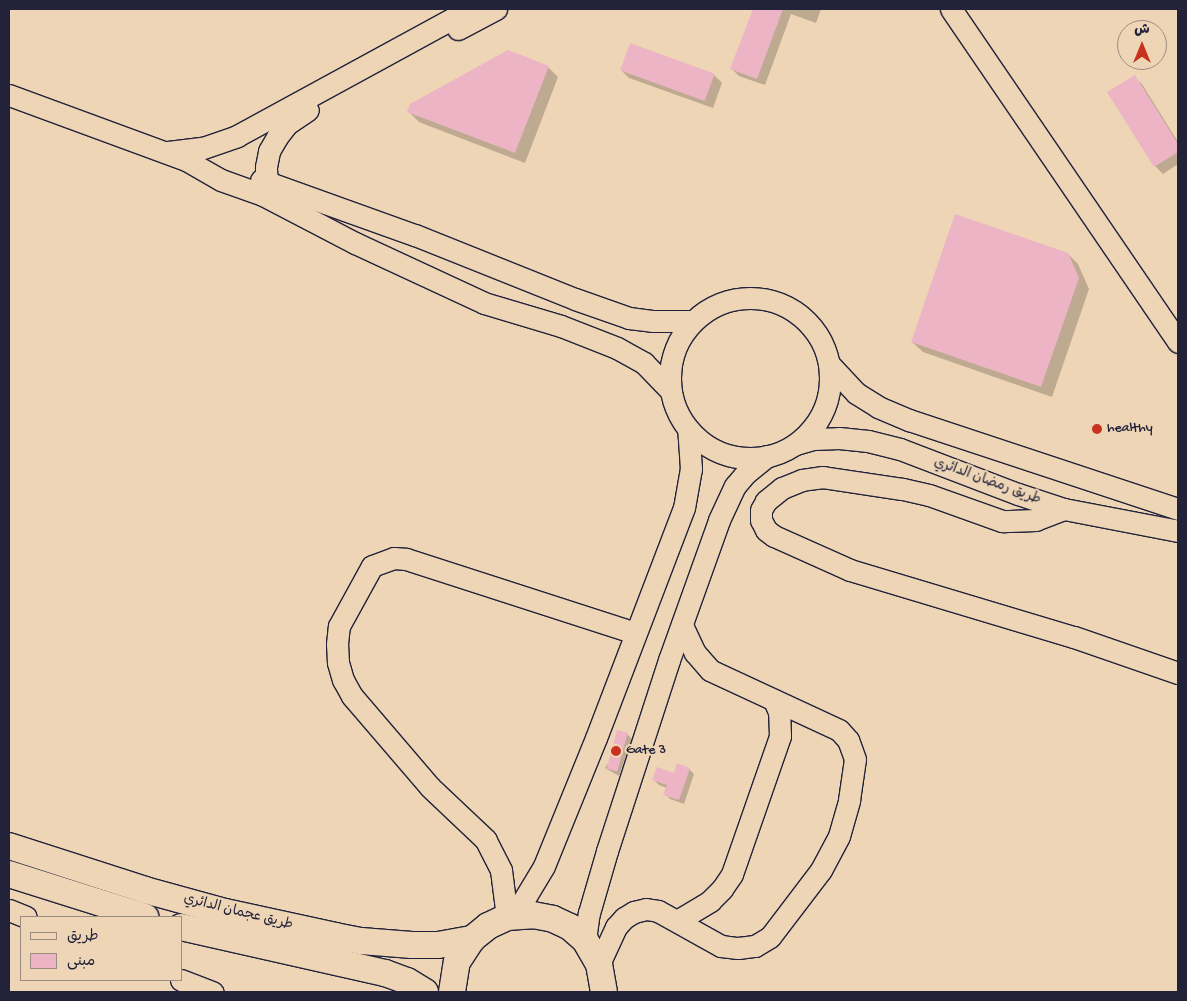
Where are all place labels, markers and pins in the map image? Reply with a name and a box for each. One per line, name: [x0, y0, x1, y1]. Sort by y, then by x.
place label: healthy: [1107, 421, 1153, 437]
marker: healthy: [1091, 423, 1103, 435]
place label: Gate 3: [626, 743, 666, 759]
marker: Gate 3: [610, 745, 622, 757]

